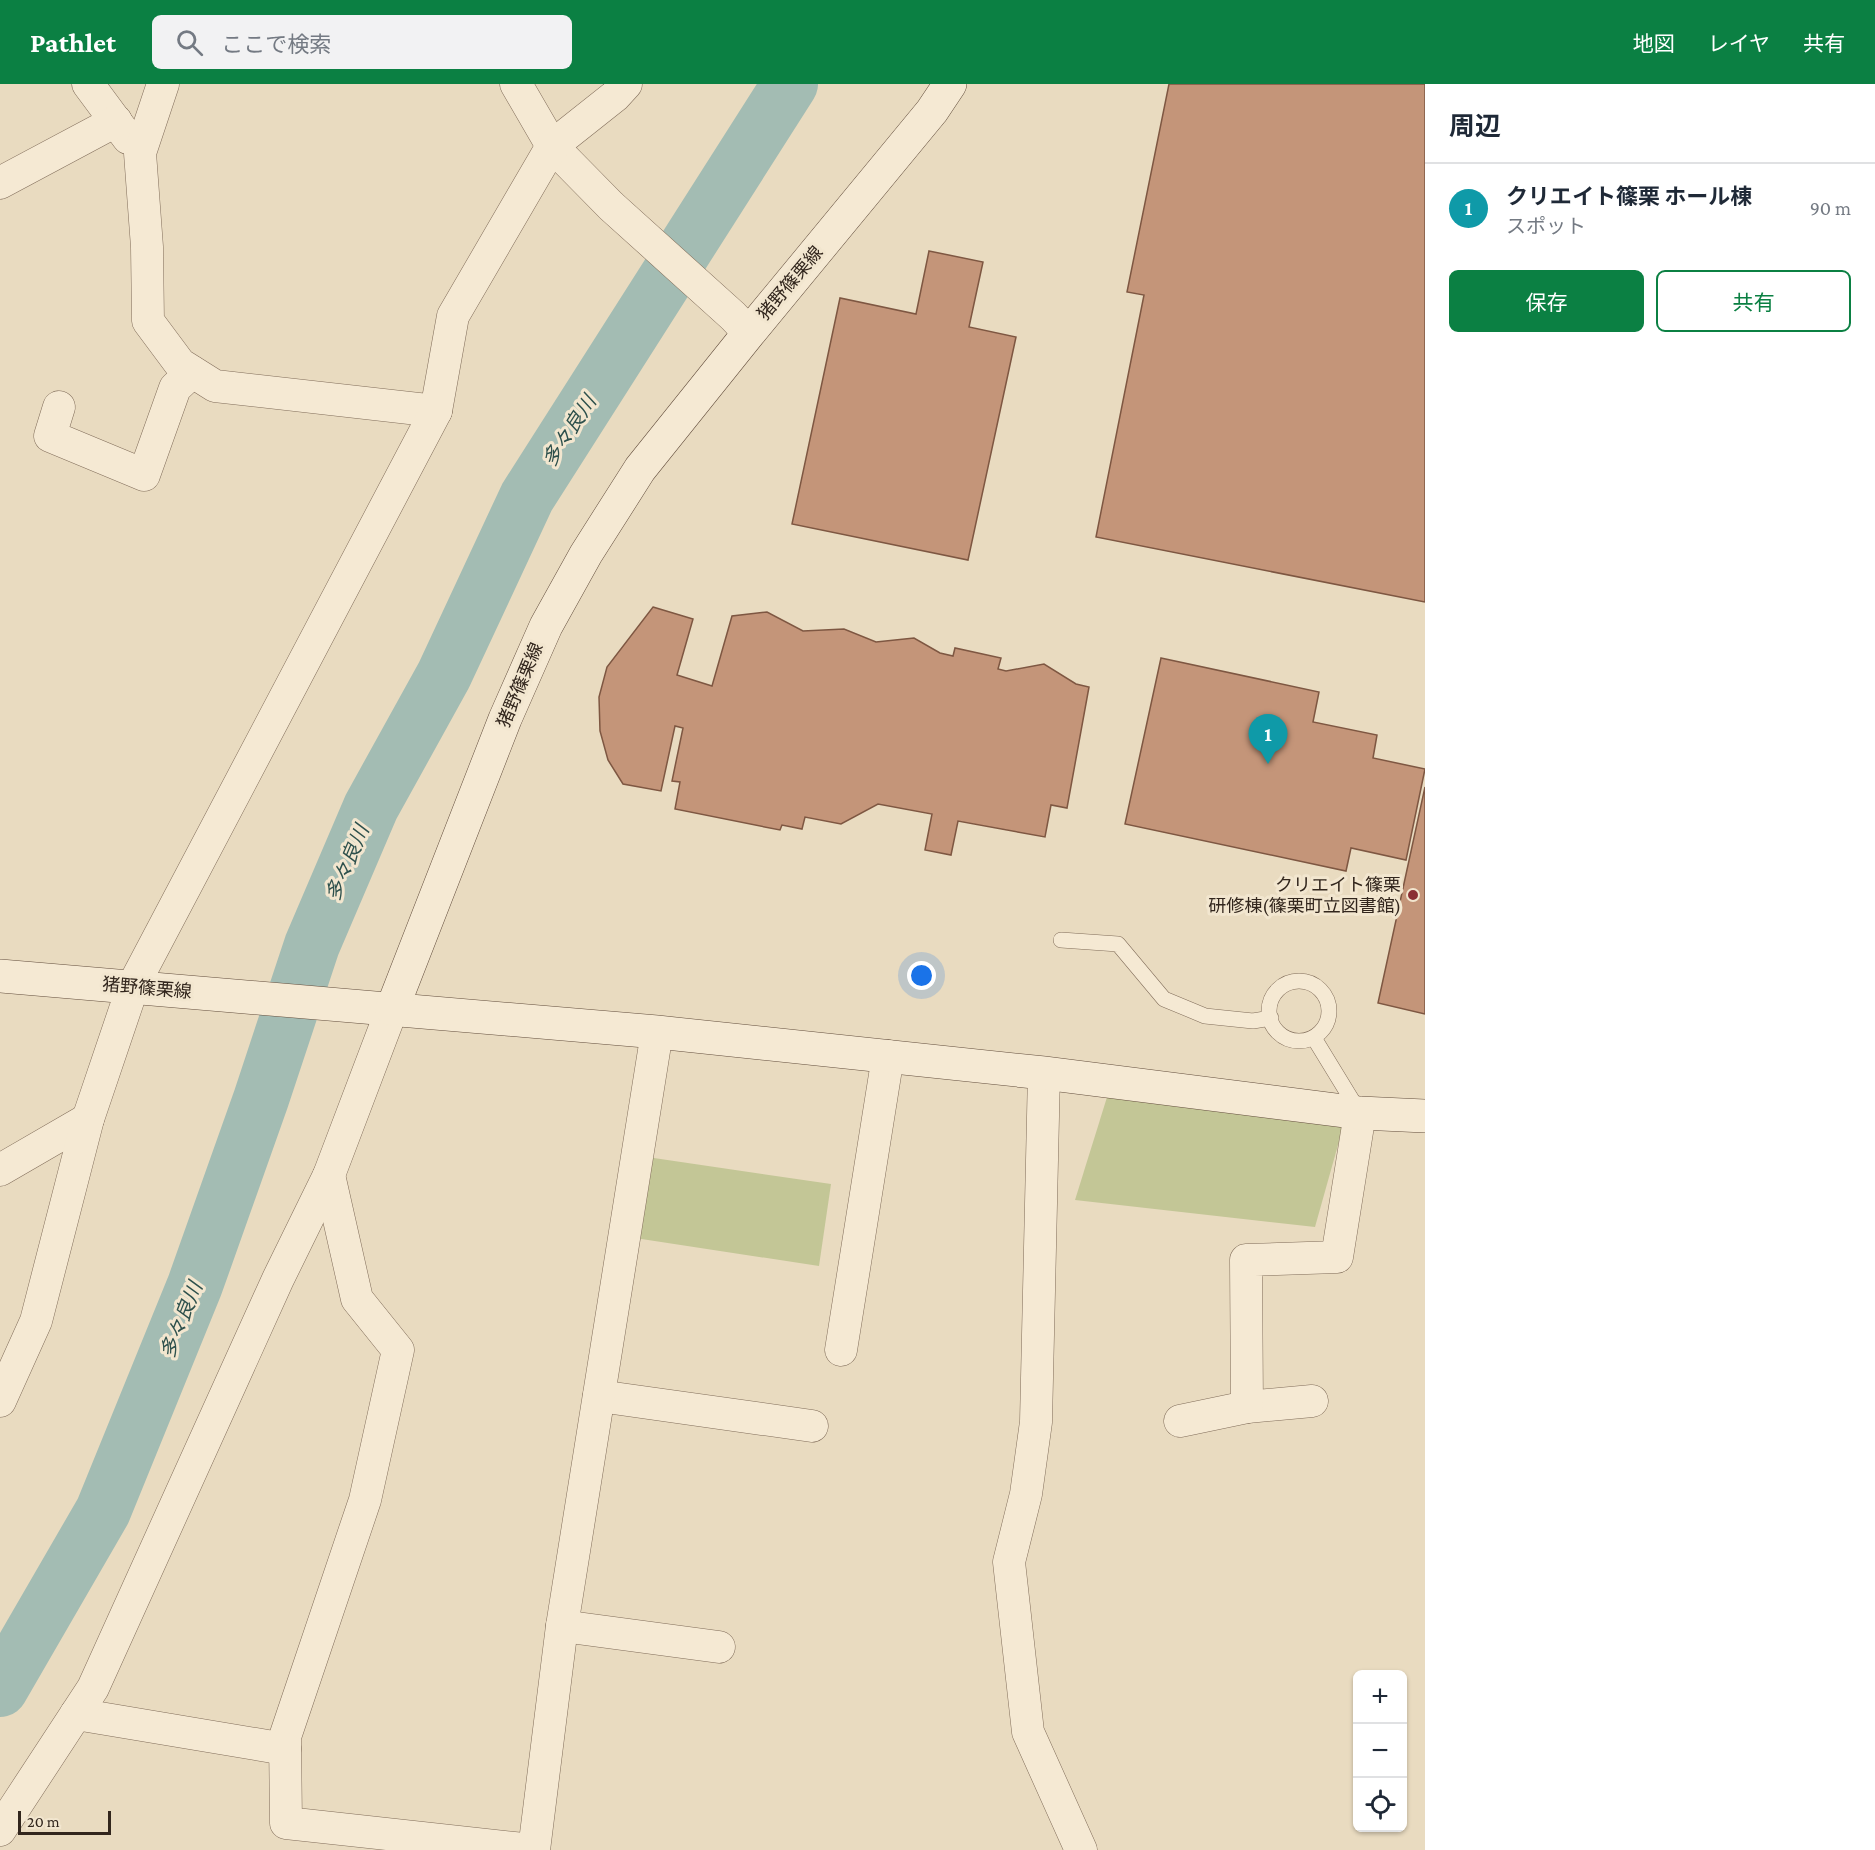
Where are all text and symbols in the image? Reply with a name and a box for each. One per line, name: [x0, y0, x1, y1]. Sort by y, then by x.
search box: [152, 15, 572, 69]
icon: search: [173, 26, 206, 59]
text: Pathlet: [30, 27, 116, 58]
text: ここで検索: [221, 32, 331, 57]
text: 地図: [1633, 32, 1675, 56]
text: レイヤ: [1708, 32, 1770, 56]
text: 共有: [1803, 32, 1845, 56]
text: 周辺: [1449, 112, 1501, 141]
text: クリエイト篠栗 ホール棟: [1506, 184, 1752, 209]
text: 1: [1465, 197, 1472, 219]
text: 90 m: [1810, 197, 1851, 219]
text: スポット: [1506, 215, 1586, 237]
street label: 猪野篠栗線: [753, 242, 827, 324]
button: 保存: [1449, 270, 1644, 332]
button: 共有: [1656, 270, 1851, 332]
water label: 多々良川: [538, 390, 601, 471]
street label: 猪野篠栗線: [493, 640, 547, 730]
pin: 1: [1248, 714, 1288, 764]
water label: 多々良川: [321, 820, 374, 904]
place label: クリエイト篠栗 研修棟(篠栗町立図書館): [1208, 875, 1401, 917]
marker: クリエイト篠栗 研修棟(篠栗町立図書館): [1406, 888, 1420, 902]
your location: [907, 961, 936, 990]
street label: 猪野篠栗線: [101, 974, 193, 1002]
water label: 多々良川: [156, 1277, 207, 1361]
map controls: [1353, 1670, 1407, 1832]
button: +: [1353, 1670, 1407, 1724]
button: −: [1353, 1724, 1407, 1778]
button: locate: [1353, 1778, 1407, 1832]
scale bar: [18, 1808, 111, 1836]
text: 20 m: [27, 1813, 60, 1830]

